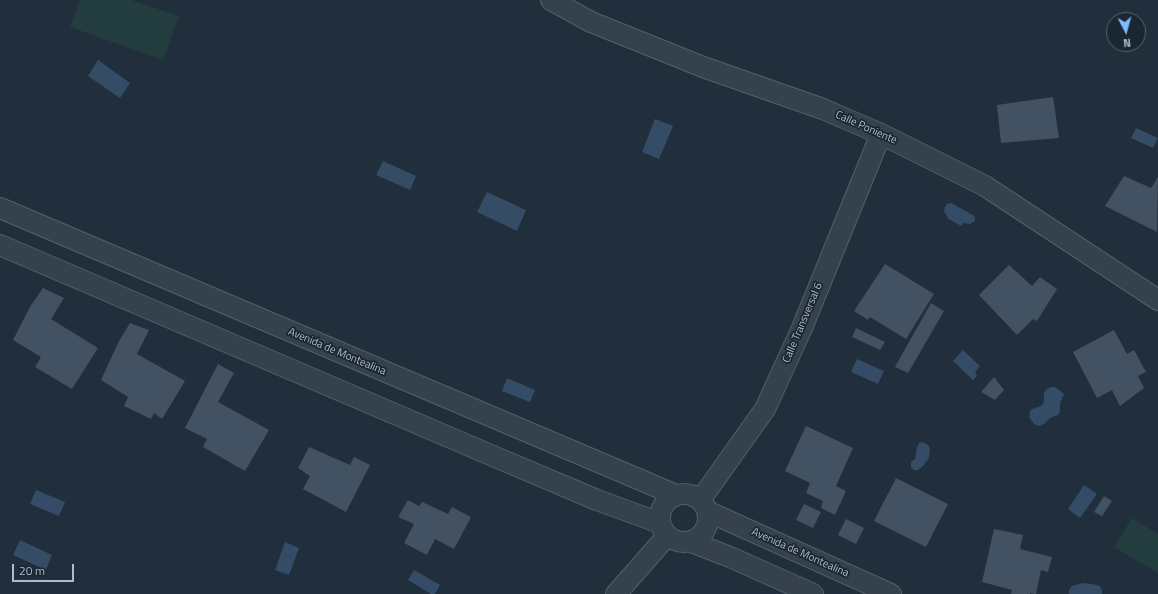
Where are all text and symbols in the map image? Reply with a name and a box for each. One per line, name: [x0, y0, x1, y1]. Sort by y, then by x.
north arrow: [1106, 12, 1146, 52]
text: N: [1123, 35, 1132, 51]
street label: Calle Poniente: [833, 109, 899, 147]
street label: Calle Transversal 6: [780, 281, 826, 365]
street label: Avenida de Montealina: [286, 325, 388, 379]
street label: Avenida de Montealina: [749, 526, 851, 580]
scale bar: [14, 556, 76, 582]
text: 20 m: [19, 561, 45, 580]

